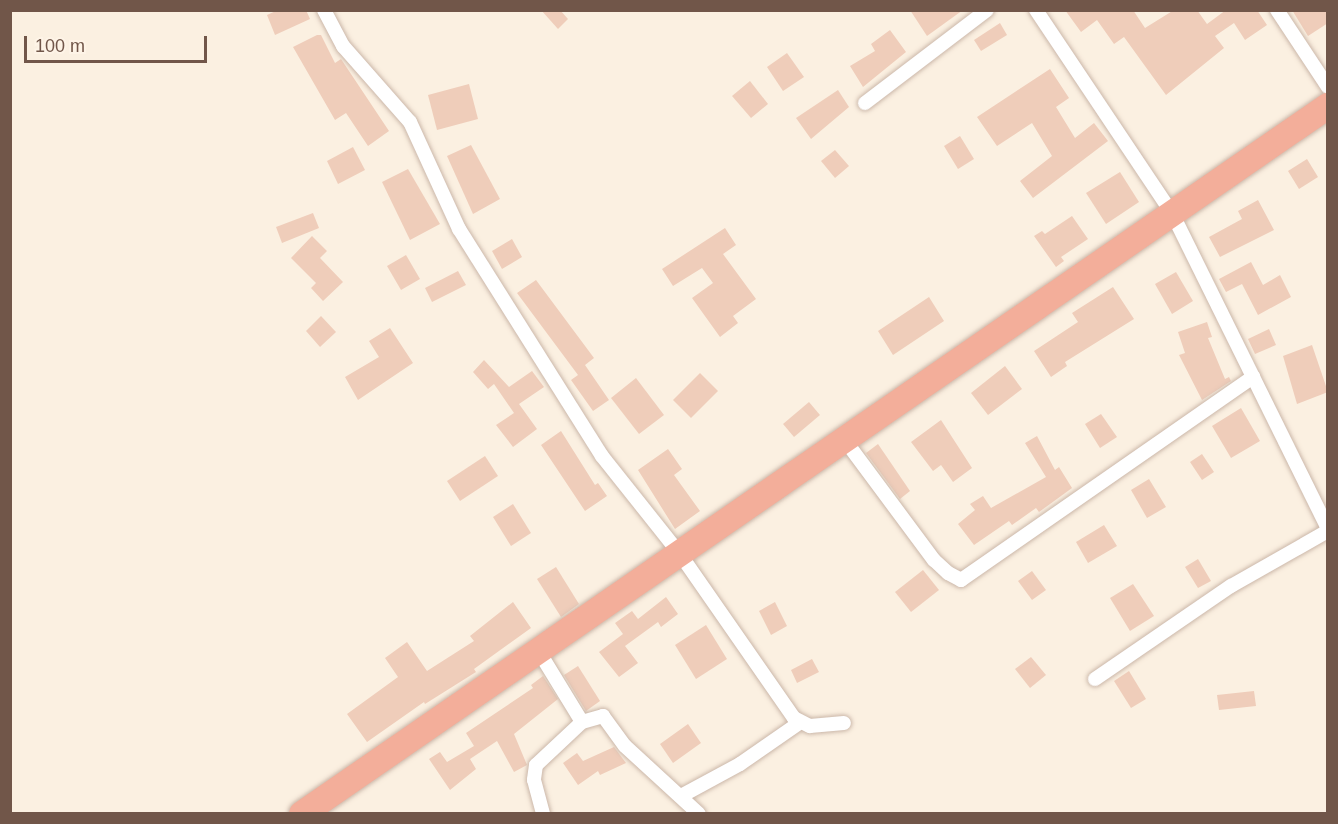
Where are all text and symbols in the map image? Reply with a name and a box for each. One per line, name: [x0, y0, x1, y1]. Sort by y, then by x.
scale bar: [27, 24, 210, 62]
text: 100 m: [35, 36, 85, 56]

